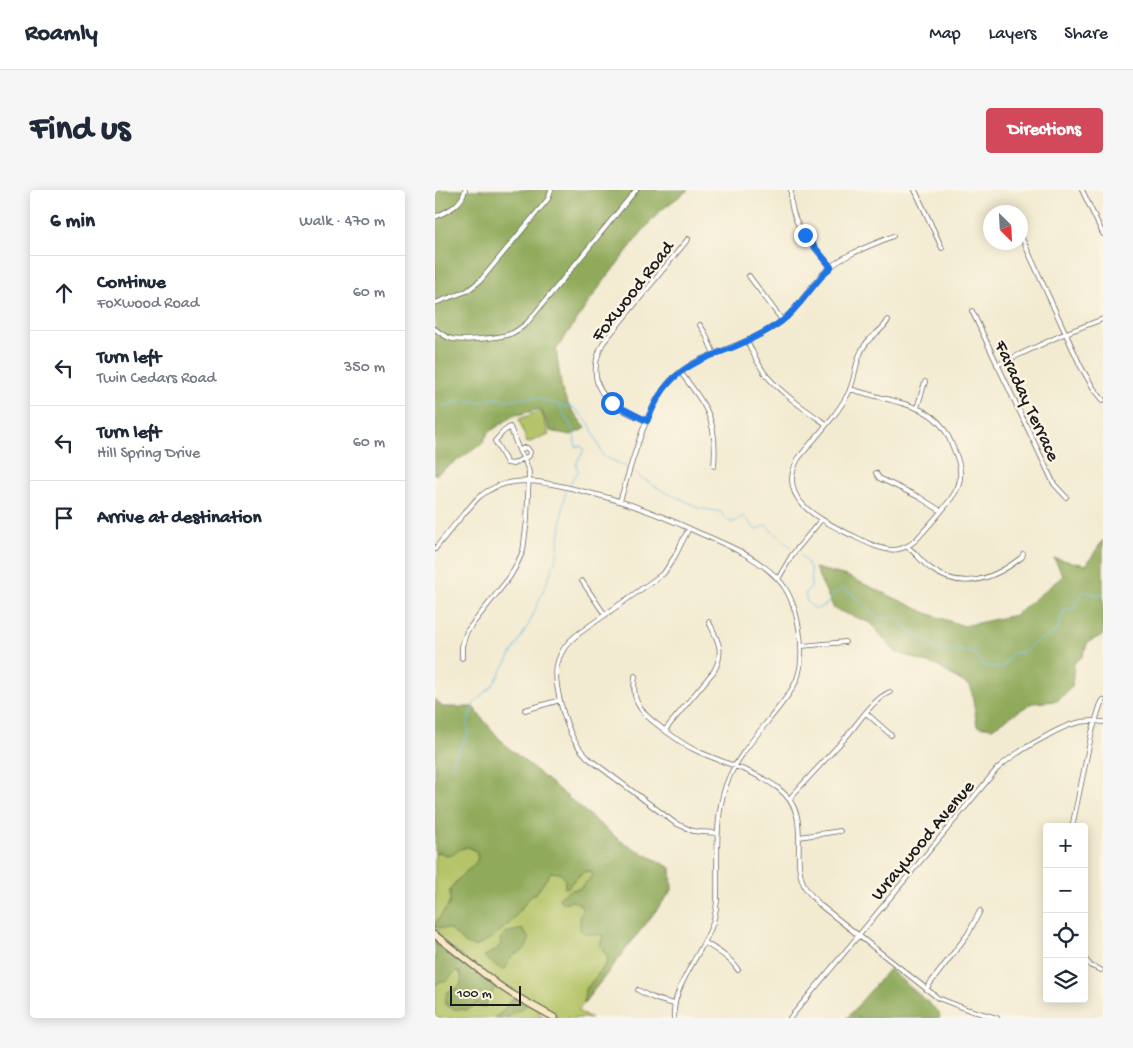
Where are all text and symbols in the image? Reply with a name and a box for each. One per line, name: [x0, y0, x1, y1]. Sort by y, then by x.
text: Roamly: [25, 20, 98, 49]
text: Map: [929, 24, 961, 45]
text: Layers: [989, 24, 1036, 45]
text: Share: [1064, 24, 1108, 45]
button: Directions: [986, 108, 1103, 153]
text: Find us: [30, 110, 130, 151]
north arrow: [983, 205, 1028, 250]
text: 6 min: [50, 210, 95, 235]
text: Walk · 470 m: [299, 213, 385, 232]
route end: [794, 224, 817, 247]
street label: Foxwood Road: [587, 236, 681, 348]
text: Continue: [97, 272, 166, 295]
icon: ahead: [50, 279, 78, 307]
text: 60 m: [353, 284, 385, 303]
text: Foxwood Road: [97, 295, 199, 314]
street label: Faraday Terrace: [987, 337, 1064, 466]
text: Turn left: [97, 347, 161, 370]
icon: left: [50, 354, 78, 382]
text: 350 m: [344, 359, 385, 378]
text: Twin Cedars Road: [97, 370, 216, 389]
route start: [601, 392, 624, 415]
text: Turn left: [97, 422, 161, 445]
icon: left: [50, 429, 78, 457]
text: 60 m: [353, 434, 385, 453]
text: Hill Spring Drive: [97, 445, 200, 464]
icon: arrive: [50, 504, 78, 532]
text: Arrive at destination: [97, 507, 261, 530]
street label: Wraywood Avenue: [867, 776, 981, 906]
map controls: [1043, 823, 1088, 1003]
button: +: [1043, 823, 1088, 868]
button: −: [1043, 868, 1088, 913]
button: locate: [1043, 913, 1088, 958]
button: layers: [1043, 958, 1088, 1003]
scale bar: [450, 983, 521, 1006]
text: 100 m: [457, 986, 492, 1003]

